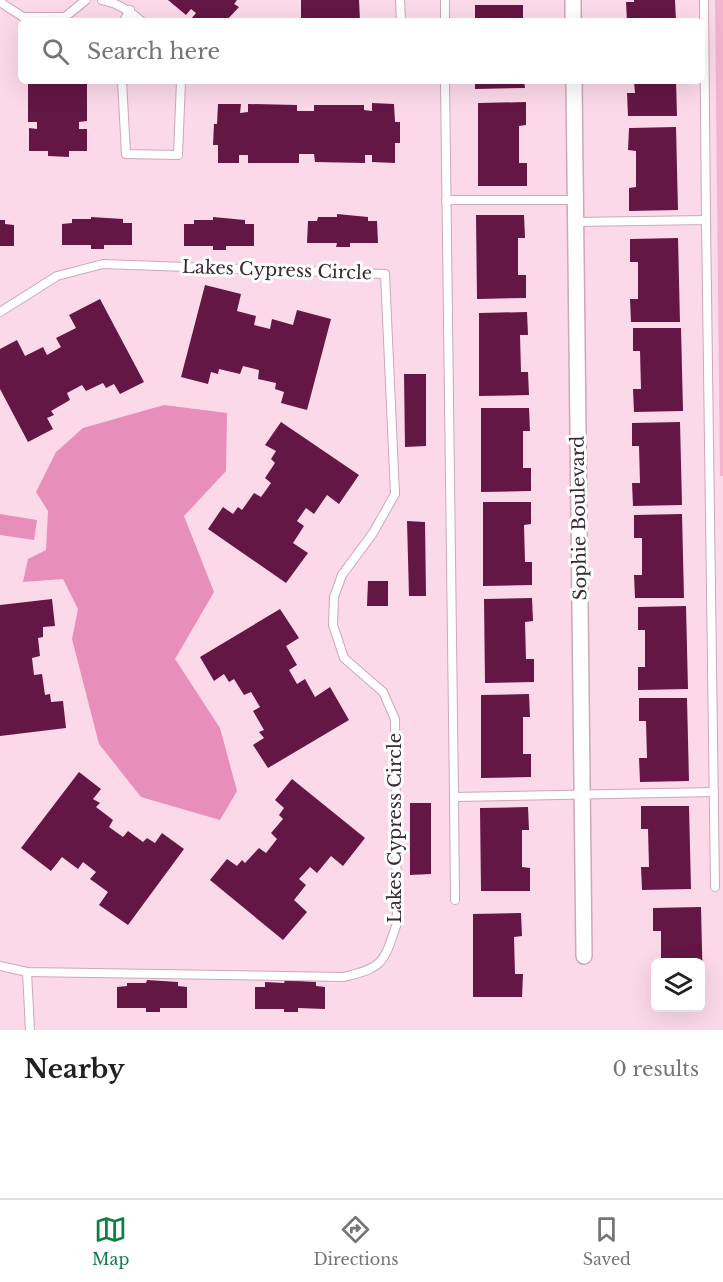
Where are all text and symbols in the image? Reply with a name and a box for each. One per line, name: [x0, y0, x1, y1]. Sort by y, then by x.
search box: [18, 18, 705, 84]
icon: search: [39, 35, 72, 68]
text: Search here: [87, 38, 220, 65]
street label: Lakes Cypress Circle: [182, 256, 372, 284]
street label: Sophie Boulevard: [567, 436, 591, 600]
street label: Lakes Cypress Circle: [384, 733, 406, 923]
map controls: [651, 958, 705, 1012]
button: layers: [651, 958, 705, 1012]
text: Nearby: [24, 1053, 125, 1085]
text: 0 results: [613, 1057, 699, 1081]
tab: Map: [92, 1213, 129, 1269]
tab: Directions: [313, 1213, 398, 1269]
tab: Saved: [583, 1213, 631, 1269]

